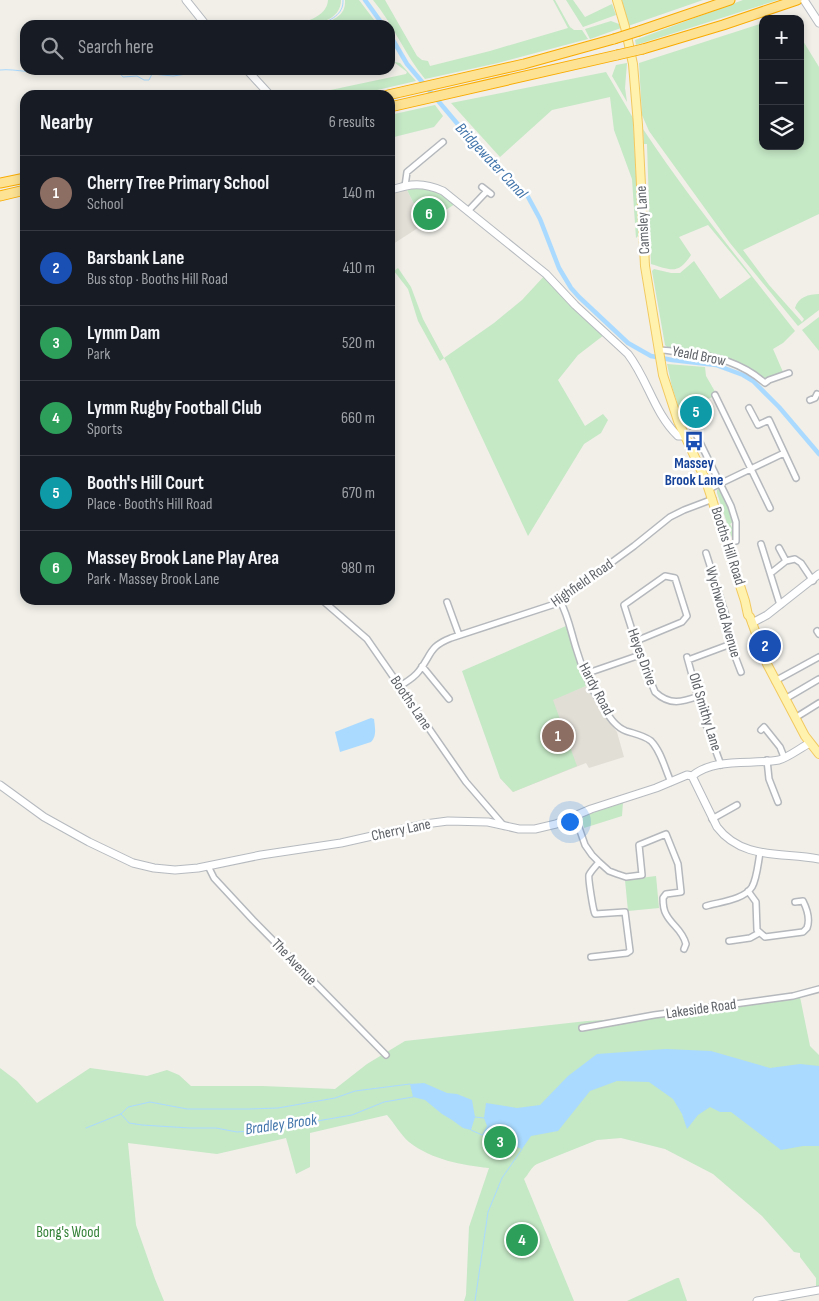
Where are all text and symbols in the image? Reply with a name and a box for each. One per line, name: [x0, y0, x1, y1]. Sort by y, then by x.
map controls: [759, 15, 804, 150]
button: +: [759, 15, 804, 60]
search box: [20, 20, 395, 75]
icon: search: [38, 34, 66, 62]
text: Search here: [78, 36, 154, 59]
button: −: [759, 60, 804, 105]
button: layers: [759, 105, 804, 150]
text: Nearby: [40, 110, 93, 135]
text: 6 results: [329, 113, 375, 132]
water label: Bridgewater Canal: [451, 119, 532, 204]
text: Cherry Tree Primary School: [87, 172, 269, 195]
text: 1: [53, 184, 59, 203]
text: 140 m: [343, 184, 375, 203]
street label: Camsley Lane: [632, 185, 654, 255]
text: School: [87, 195, 123, 214]
pin: 6: [413, 195, 445, 233]
text: Barsbank Lane: [87, 247, 184, 270]
text: 2: [52, 259, 60, 278]
text: 410 m: [343, 259, 375, 278]
text: Bus stop · Booths Hill Road: [87, 270, 228, 289]
text: Lymm Dam: [87, 322, 160, 345]
text: 3: [52, 334, 60, 353]
text: 520 m: [342, 334, 375, 353]
street label: Yeald Brow: [671, 342, 728, 371]
text: Park: [87, 345, 110, 364]
pin: 5: [680, 393, 712, 431]
text: Lymm Rugby Football Club: [87, 397, 262, 420]
text: 4: [52, 409, 60, 428]
text: 660 m: [341, 409, 375, 428]
text: Sports: [87, 420, 122, 439]
bus stop icon: Massey Brook Lane: [683, 430, 705, 452]
place label: Massey Brook Lane: [665, 454, 723, 490]
text: Booth's Hill Court: [87, 472, 204, 495]
text: 5: [52, 484, 60, 503]
text: 670 m: [342, 484, 375, 503]
text: Place · Booth's Hill Road: [87, 495, 213, 514]
street label: Booths Hill Road: [706, 504, 750, 588]
text: Massey Brook Lane Play Area: [87, 547, 279, 570]
street label: Highfield Road: [547, 555, 617, 611]
text: 6: [52, 559, 60, 578]
text: 980 m: [341, 559, 375, 578]
street label: Wychwood Avenue: [701, 564, 745, 660]
text: Park · Massey Brook Lane: [87, 570, 219, 589]
street label: Heyes Drive: [623, 626, 661, 688]
pin: 2: [749, 627, 781, 665]
street label: Hardy Road: [574, 659, 618, 719]
street label: Old Smithy Lane: [684, 671, 726, 753]
street label: Booths Lane: [386, 672, 436, 734]
pin: 1: [542, 717, 574, 755]
your location: [557, 809, 583, 835]
street label: Cherry Lane: [369, 814, 433, 846]
street label: The Avenue: [267, 935, 321, 989]
street label: Lakeside Road: [665, 995, 737, 1023]
water label: Bradley Brook: [244, 1110, 319, 1139]
pin: 3: [484, 1123, 516, 1161]
pin: 4: [506, 1221, 538, 1259]
park label: Bong's Wood: [36, 1223, 100, 1242]

